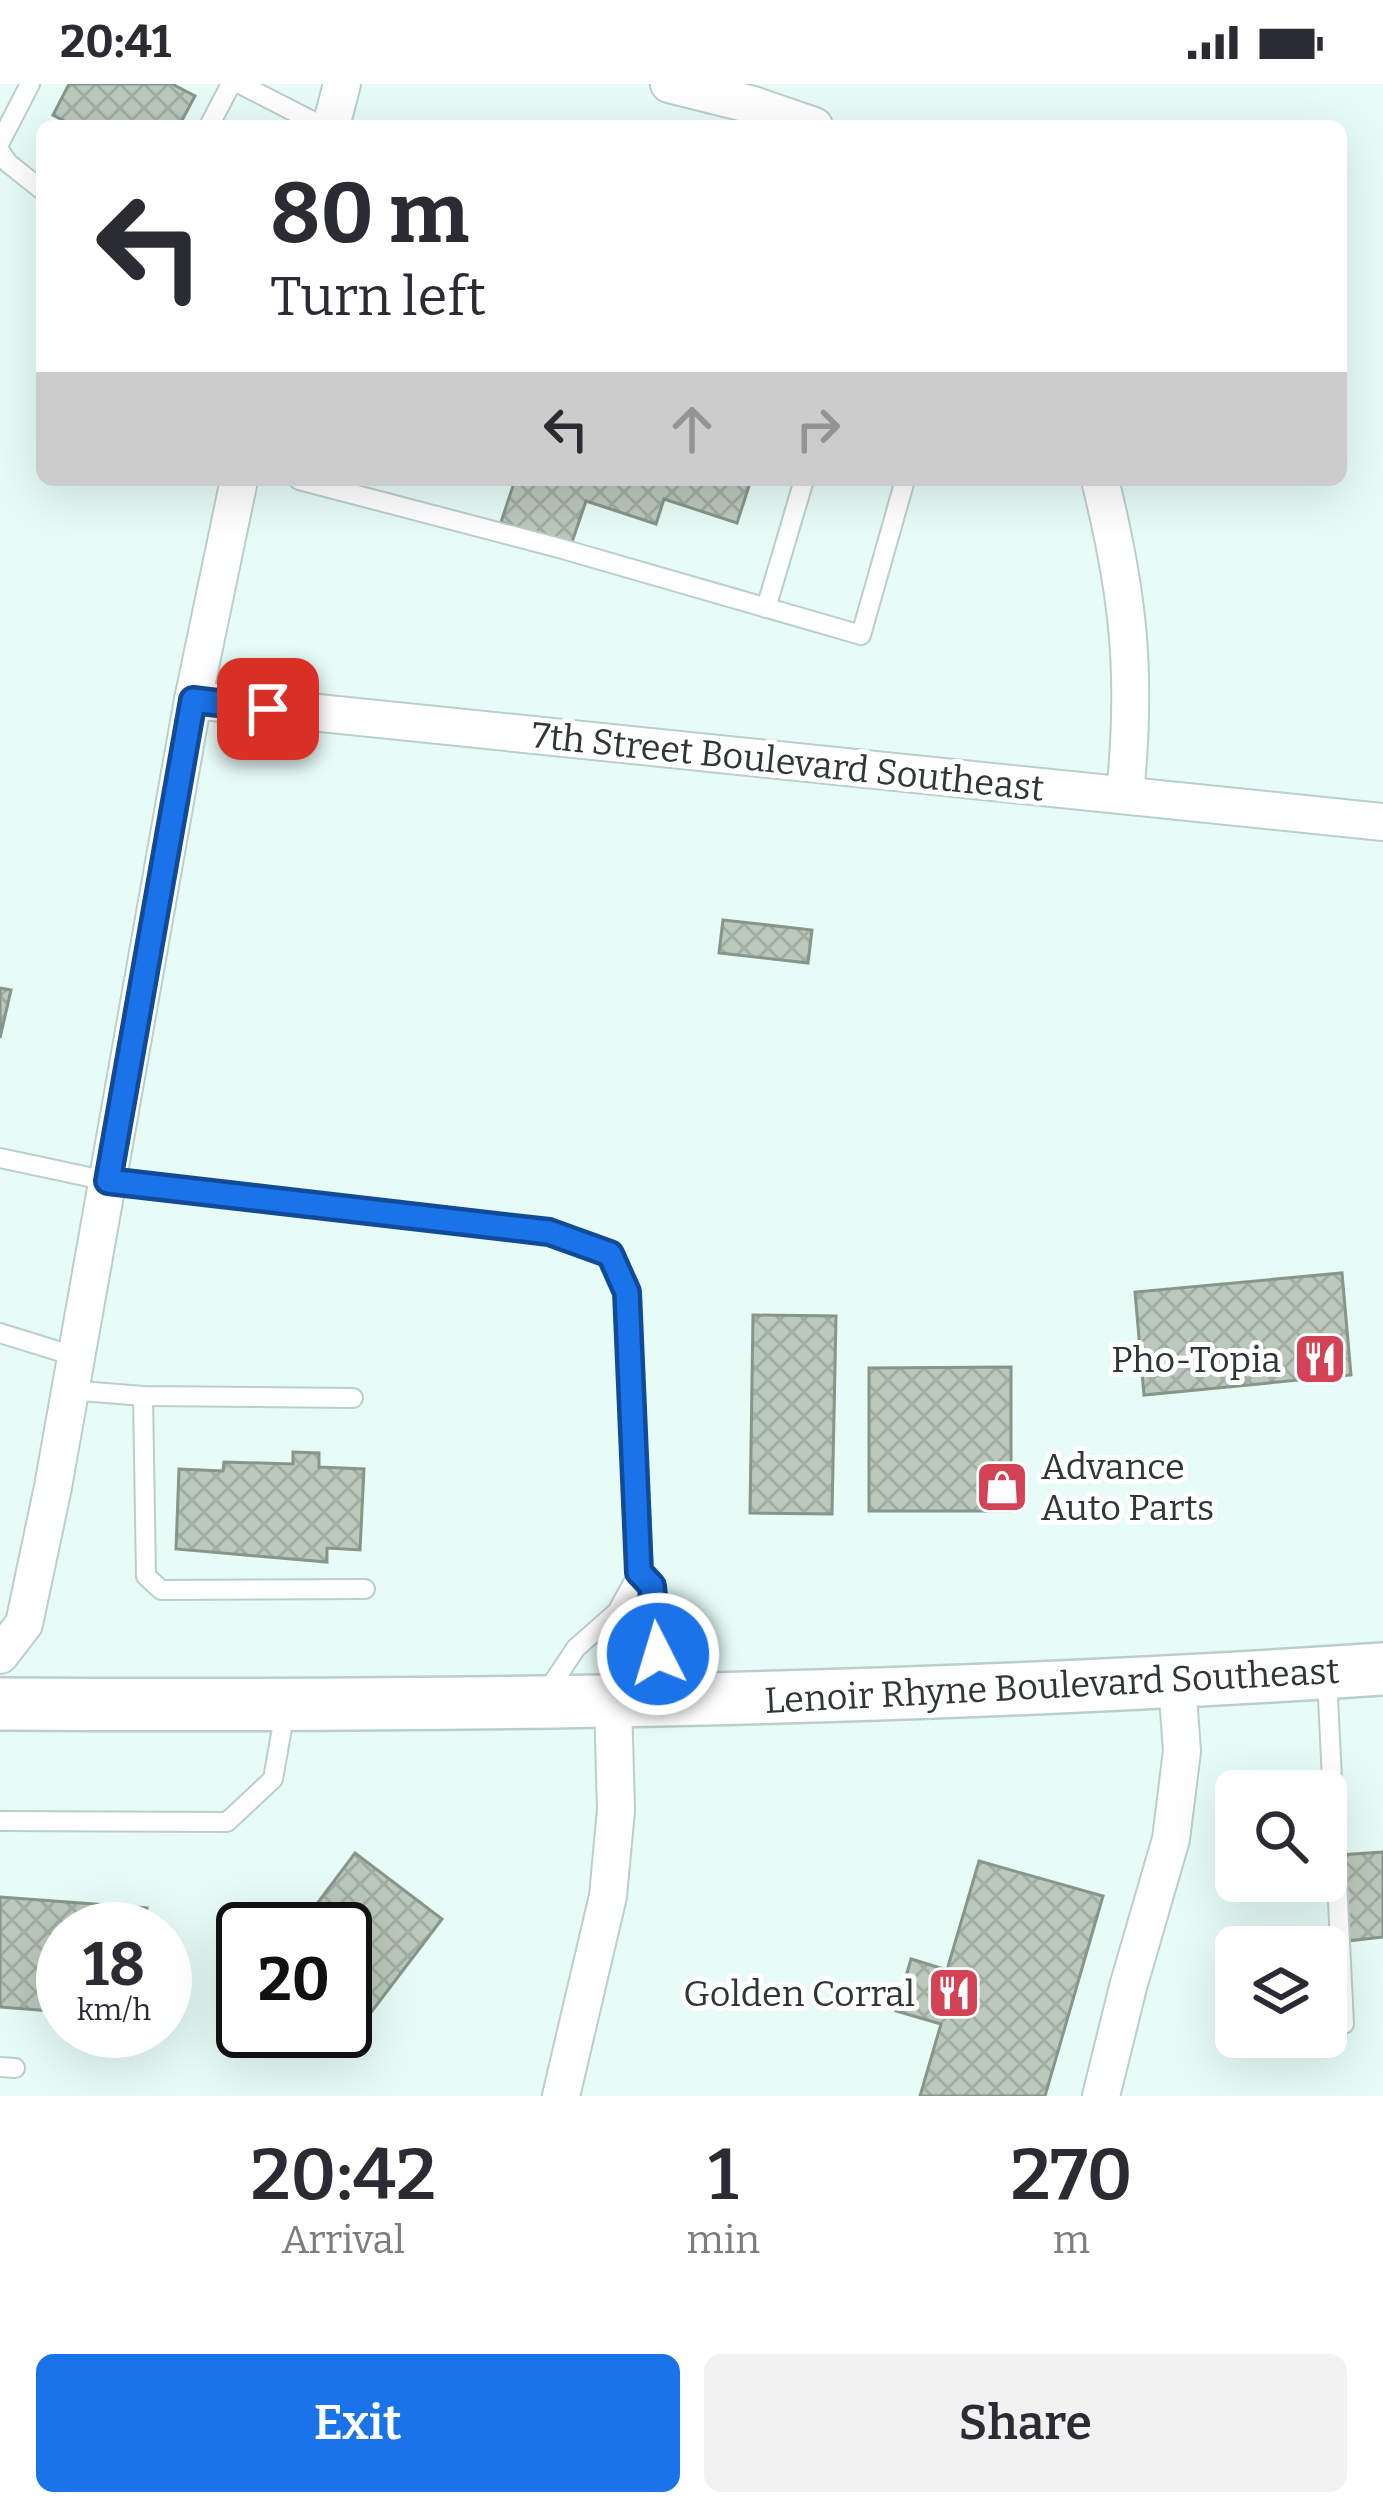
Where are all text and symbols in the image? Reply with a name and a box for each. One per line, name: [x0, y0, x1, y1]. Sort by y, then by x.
text: 20:41: [60, 15, 171, 69]
text: 80 m: [270, 163, 469, 264]
icon: left: [72, 168, 228, 324]
text: Turn left: [270, 265, 486, 329]
icon: left: [533, 396, 599, 462]
icon: ahead: [659, 396, 725, 462]
icon: right: [785, 396, 851, 462]
pin: [217, 658, 319, 760]
icon: arrive: [235, 676, 301, 742]
street label: 7th Street Boulevard Southeast: [530, 713, 1046, 811]
restaurant icon: Pho-Topia: [1292, 1331, 1348, 1387]
place label: Pho-Topia: [1111, 1338, 1281, 1382]
place label: Advance Auto Parts: [1041, 1445, 1214, 1530]
shop icon: Advance Auto Parts: [974, 1459, 1030, 1515]
position arrow: [595, 1591, 721, 1717]
street label: Lenoir Rhyne Boulevard Southeast: [764, 1649, 1341, 1723]
map controls: [1215, 1770, 1347, 2058]
button: search: [1215, 1770, 1347, 1902]
speed limit sign: 20: [216, 1902, 372, 2058]
button: layers: [1215, 1926, 1347, 2058]
text: 18: [83, 1929, 145, 2001]
restaurant icon: Golden Corral: [926, 1965, 982, 2021]
place label: Golden Corral: [683, 1972, 915, 2016]
text: km/h: [77, 1992, 151, 2028]
text: 20:42: [250, 2132, 436, 2218]
text: 1: [708, 2132, 738, 2218]
text: 270: [1010, 2132, 1133, 2218]
text: Arrival: [281, 2217, 405, 2263]
text: min: [686, 2217, 760, 2263]
text: m: [1053, 2217, 1090, 2263]
button: Exit: [36, 2354, 680, 2492]
button: Share: [704, 2354, 1347, 2492]

